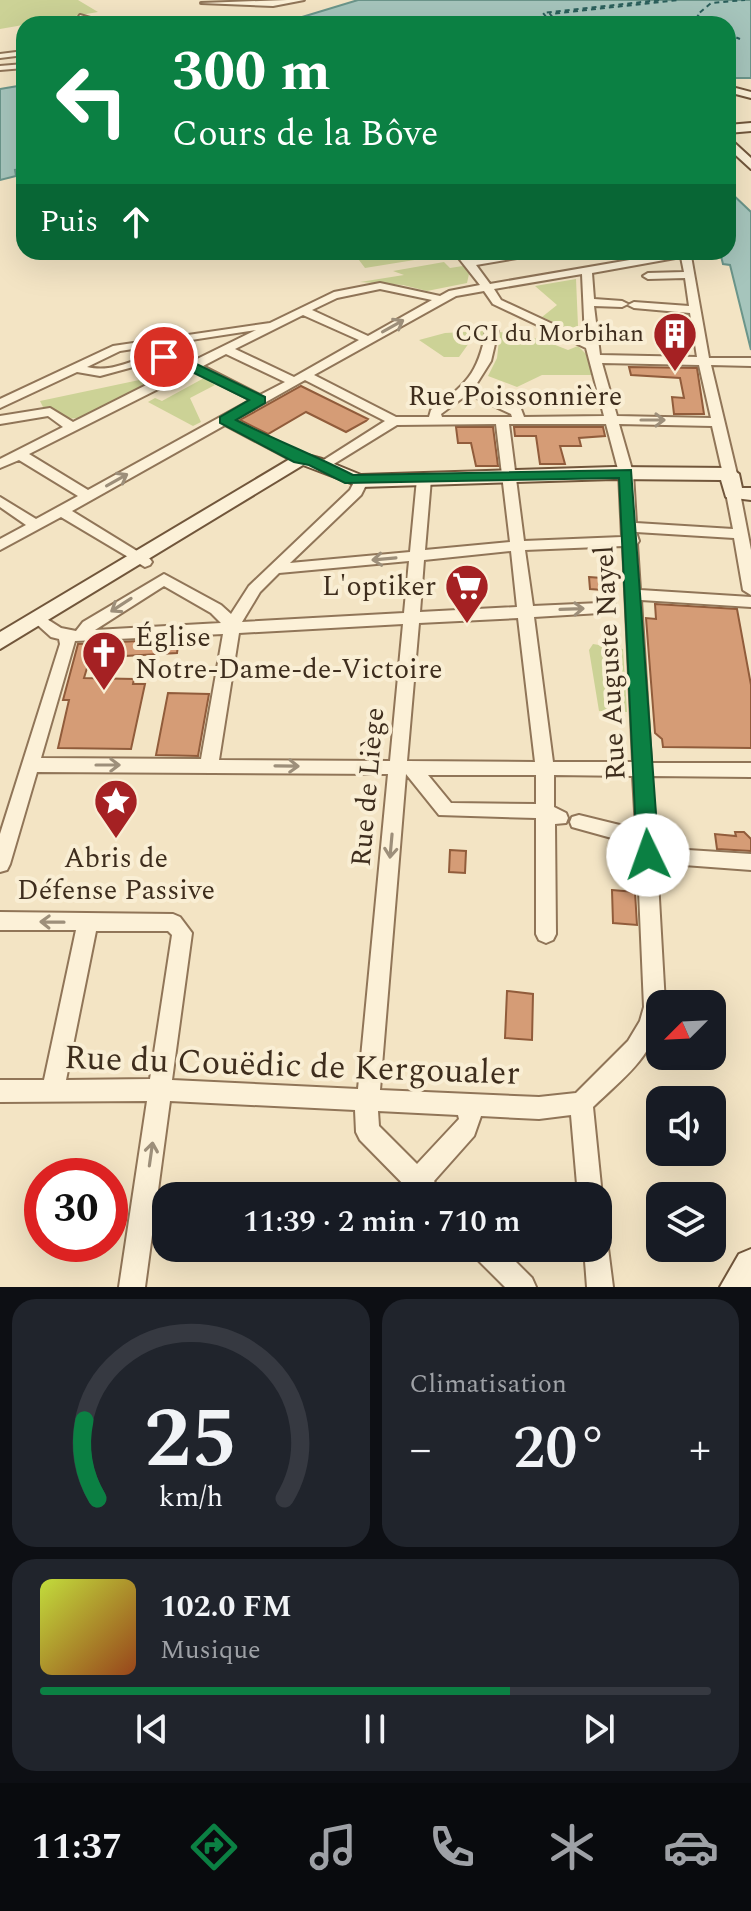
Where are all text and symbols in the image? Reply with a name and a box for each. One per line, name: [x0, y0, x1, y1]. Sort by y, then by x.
text: 300 m: [172, 30, 331, 115]
icon: left: [40, 48, 144, 152]
text: Cours de la Bôve: [172, 107, 439, 162]
text: Puis: [40, 199, 98, 245]
icon: ahead: [114, 200, 158, 244]
building icon: CCI du Morbihan: [651, 310, 699, 373]
place label: CCI du Morbihan: [455, 316, 644, 352]
one-way arrow: [381, 318, 404, 334]
pin: [130, 323, 198, 391]
icon: arrive: [142, 335, 186, 379]
street label: Rue Poissonnière: [408, 375, 622, 418]
one-way arrow: [639, 412, 666, 428]
one-way arrow: [105, 472, 128, 488]
street label: Rue Auguste Nayel: [582, 545, 638, 781]
one-way arrow: [371, 551, 398, 566]
supermarket icon: L'optiker: [443, 562, 491, 625]
place label: L'optiker: [322, 565, 436, 608]
one-way arrow: [110, 597, 132, 613]
one-way arrow: [558, 601, 585, 616]
place label: Église Notre-Dame-de-Victoire: [135, 616, 442, 691]
church icon: Église Notre-Dame-de-Victoire: [80, 629, 128, 692]
street label: Rue de Liège: [340, 706, 396, 868]
one-way arrow: [94, 757, 121, 773]
one-way arrow: [273, 759, 300, 774]
place icon: Abris de Défense Passive: [92, 777, 140, 840]
position arrow: [606, 813, 690, 897]
one-way arrow: [383, 832, 398, 859]
place label: Abris de Défense Passive: [17, 837, 215, 912]
one-way arrow: [39, 914, 66, 930]
north arrow: [646, 990, 726, 1070]
map controls: [646, 990, 726, 1262]
street label: Rue du Couëdic de Kergoualer: [63, 1032, 521, 1100]
button: sound: [646, 1086, 726, 1166]
one-way arrow: [144, 1142, 159, 1167]
speed limit sign: 30: [24, 1158, 128, 1262]
button: layers: [646, 1182, 726, 1262]
text: 11:39 · 2 min · 710 m: [243, 1199, 521, 1245]
text: Climatisation: [410, 1364, 567, 1404]
text: 25: [144, 1377, 237, 1504]
text: 20°: [513, 1403, 607, 1495]
text: −: [410, 1416, 432, 1483]
text: +: [689, 1416, 711, 1483]
text: km/h: [159, 1476, 223, 1519]
text: 102.0 FM: [160, 1584, 292, 1630]
text: Musique: [160, 1630, 261, 1670]
icon: previous: [130, 1707, 174, 1751]
icon: pause: [353, 1707, 397, 1751]
icon: next: [577, 1707, 621, 1751]
icon: directions: [186, 1819, 242, 1875]
icon: music: [305, 1819, 361, 1875]
icon: phone: [424, 1819, 480, 1875]
icon: climate: [544, 1819, 600, 1875]
icon: car: [663, 1819, 719, 1875]
text: 11:37: [32, 1820, 122, 1875]

